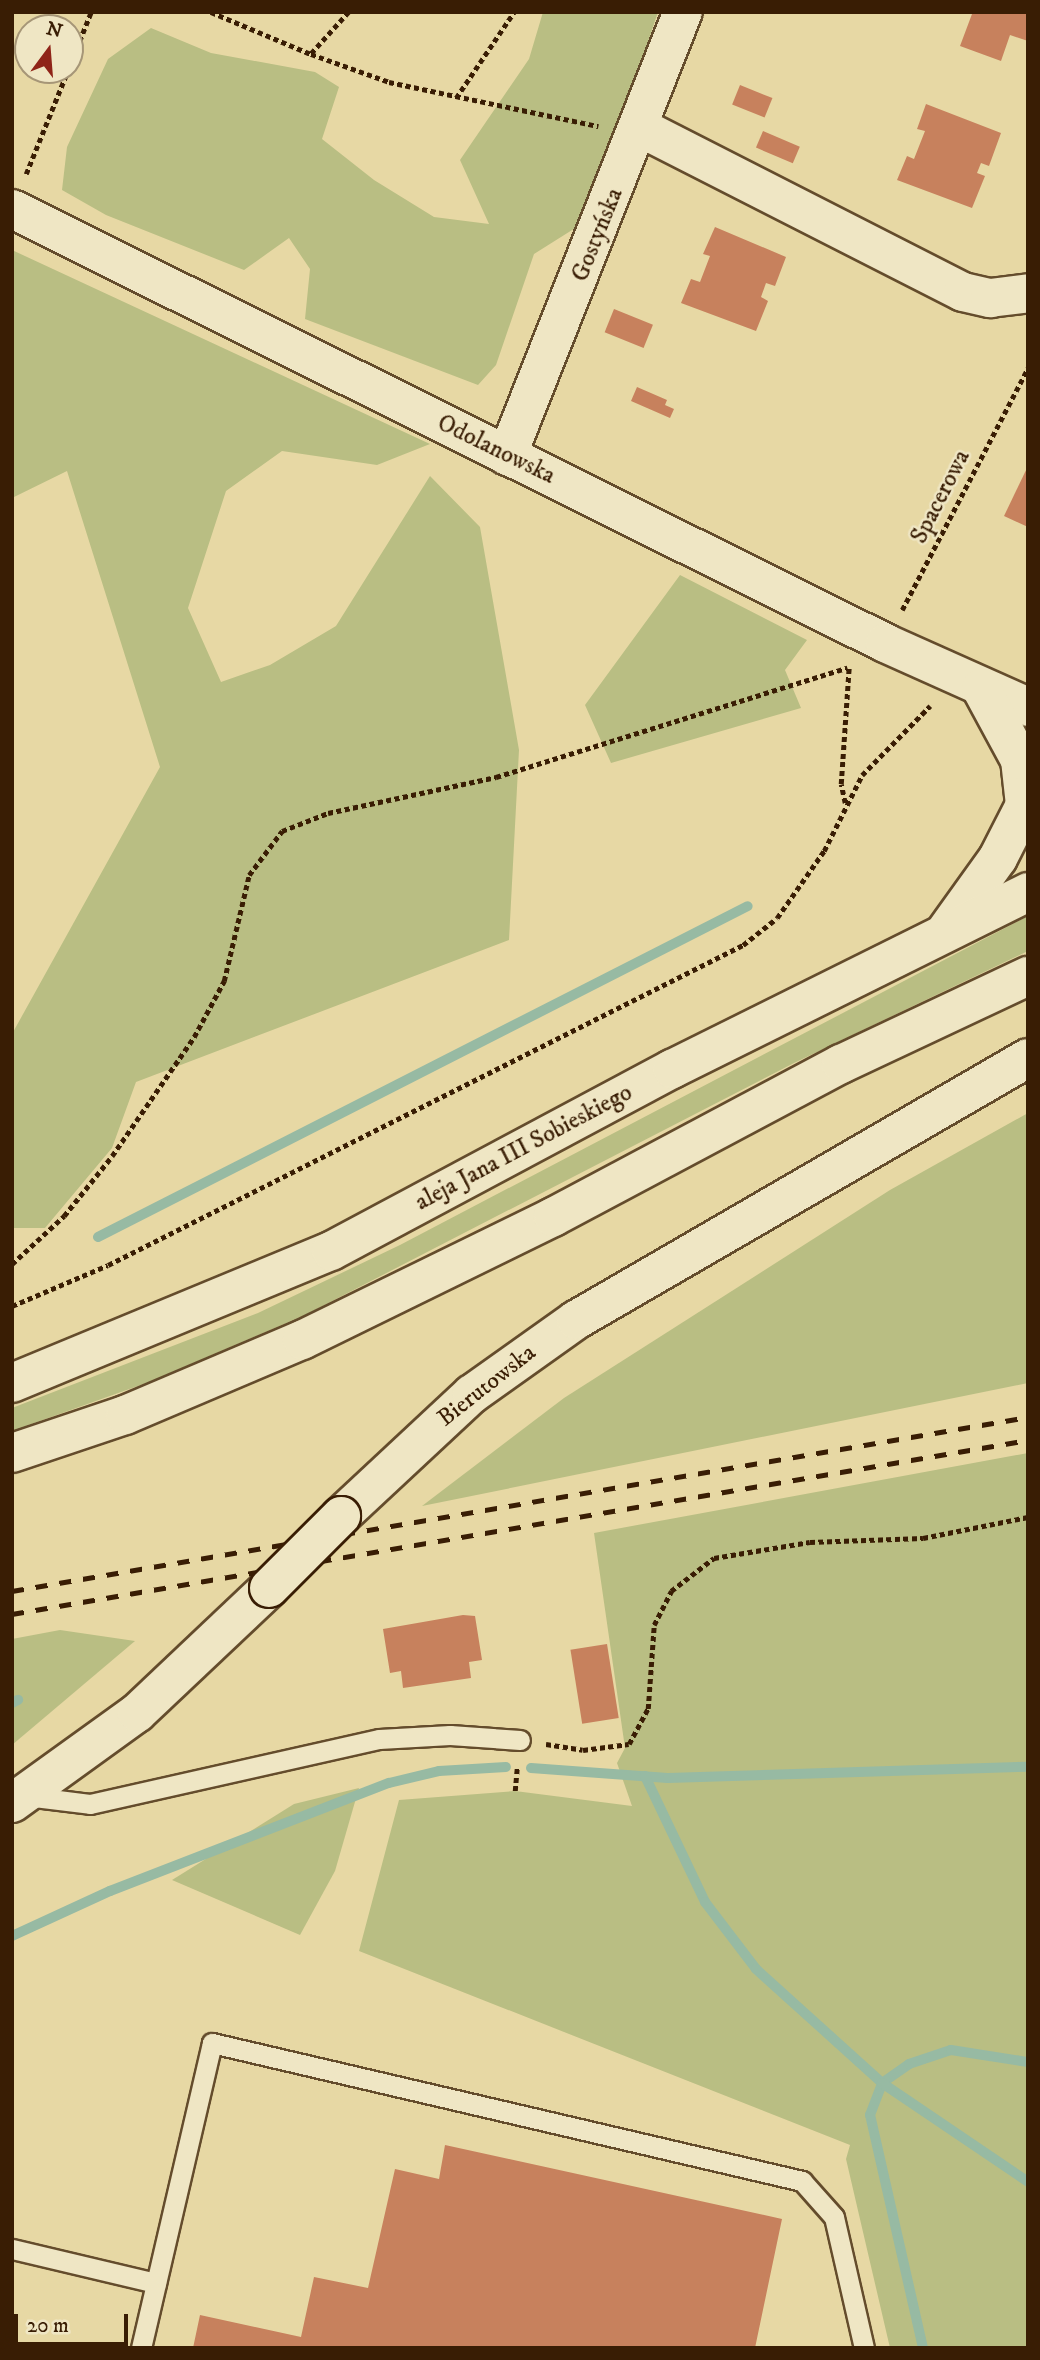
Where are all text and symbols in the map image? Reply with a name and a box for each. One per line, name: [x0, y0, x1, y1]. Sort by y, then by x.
north arrow: [14, 14, 84, 84]
text: N: [44, 17, 65, 43]
street label: Gostyńska: [566, 184, 630, 286]
street label: Odolanowska: [432, 409, 560, 491]
street label: Spacerowa: [905, 445, 977, 549]
street label: aleja Jana III Sobieskiego: [411, 1079, 637, 1217]
street label: Bierutowska: [432, 1339, 542, 1433]
scale bar: [18, 2300, 131, 2344]
text: 20 m: [27, 2313, 69, 2339]

